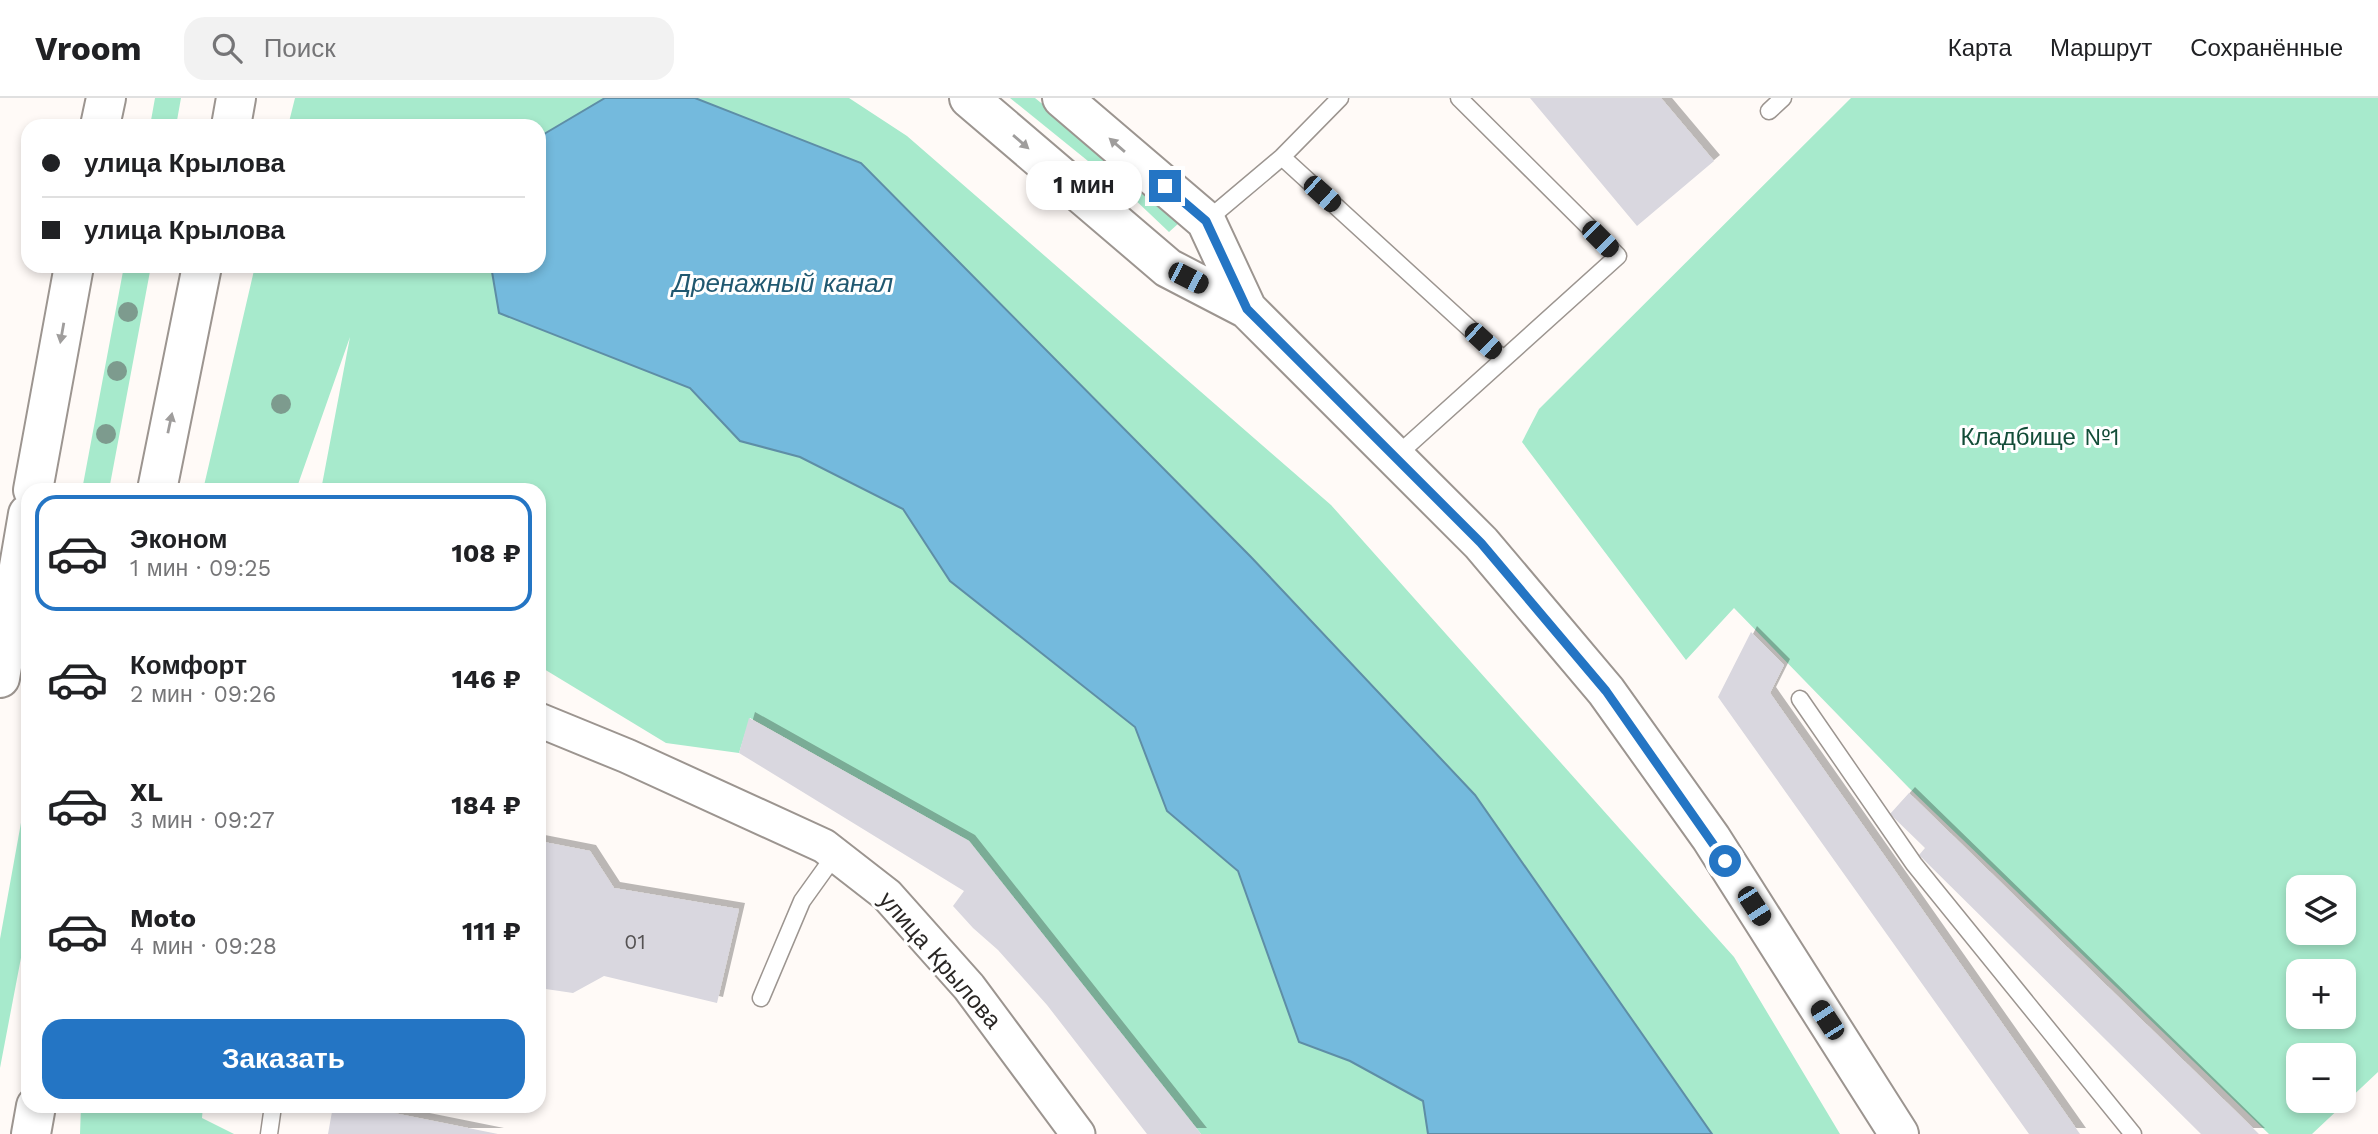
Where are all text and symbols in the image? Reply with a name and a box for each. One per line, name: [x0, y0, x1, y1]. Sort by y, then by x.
search box: [184, 17, 674, 80]
text: Vroom: [35, 29, 142, 68]
icon: search: [208, 29, 246, 67]
text: Поиск: [264, 33, 336, 63]
text: Карта: [1948, 34, 2012, 62]
text: Маршрут: [2050, 34, 2152, 62]
text: Сохранённые: [2190, 34, 2343, 62]
one-way arrow: [1013, 134, 1030, 149]
one-way arrow: [1108, 137, 1126, 153]
text: улица Крылова: [84, 148, 285, 178]
callout: 1 мин: [1025, 162, 1140, 210]
route end: [1149, 170, 1181, 202]
text: 1 мин: [1053, 172, 1115, 199]
car: [1300, 172, 1345, 216]
text: улица Крылова: [84, 215, 285, 245]
car: [1578, 217, 1623, 261]
car: [1165, 259, 1212, 297]
water label: Дренажный канал: [670, 268, 894, 298]
car: [1461, 319, 1506, 363]
one-way arrow: [56, 322, 67, 344]
one-way arrow: [165, 412, 176, 434]
park label: Кладбище №1: [1960, 423, 2120, 451]
icon: car: [46, 522, 109, 585]
text: Эконом: [130, 524, 228, 554]
text: 108 ₽: [451, 538, 521, 568]
text: 1 мин · 09:25: [130, 555, 271, 582]
icon: car: [46, 648, 109, 711]
text: Комфорт: [130, 650, 247, 680]
text: 146 ₽: [452, 664, 521, 694]
text: 2 мин · 09:26: [130, 681, 276, 708]
icon: car: [46, 774, 109, 837]
text: XL: [130, 777, 163, 807]
text: 184 ₽: [451, 790, 521, 820]
text: 3 мин · 09:27: [130, 807, 275, 834]
route start: [1709, 845, 1741, 877]
map controls: [2286, 875, 2356, 1113]
button: layers: [2286, 875, 2356, 945]
car: [1734, 883, 1775, 929]
street label: улица Крылова: [873, 886, 1007, 1035]
icon: car: [46, 900, 109, 963]
text: Moto: [130, 903, 196, 933]
text: 111 ₽: [462, 916, 521, 946]
house number: 01: [624, 929, 646, 954]
text: 4 мин · 09:28: [130, 933, 277, 960]
button: +: [2286, 959, 2356, 1029]
car: [1807, 997, 1848, 1043]
button: Заказать: [42, 1019, 525, 1099]
button: −: [2286, 1043, 2356, 1113]

